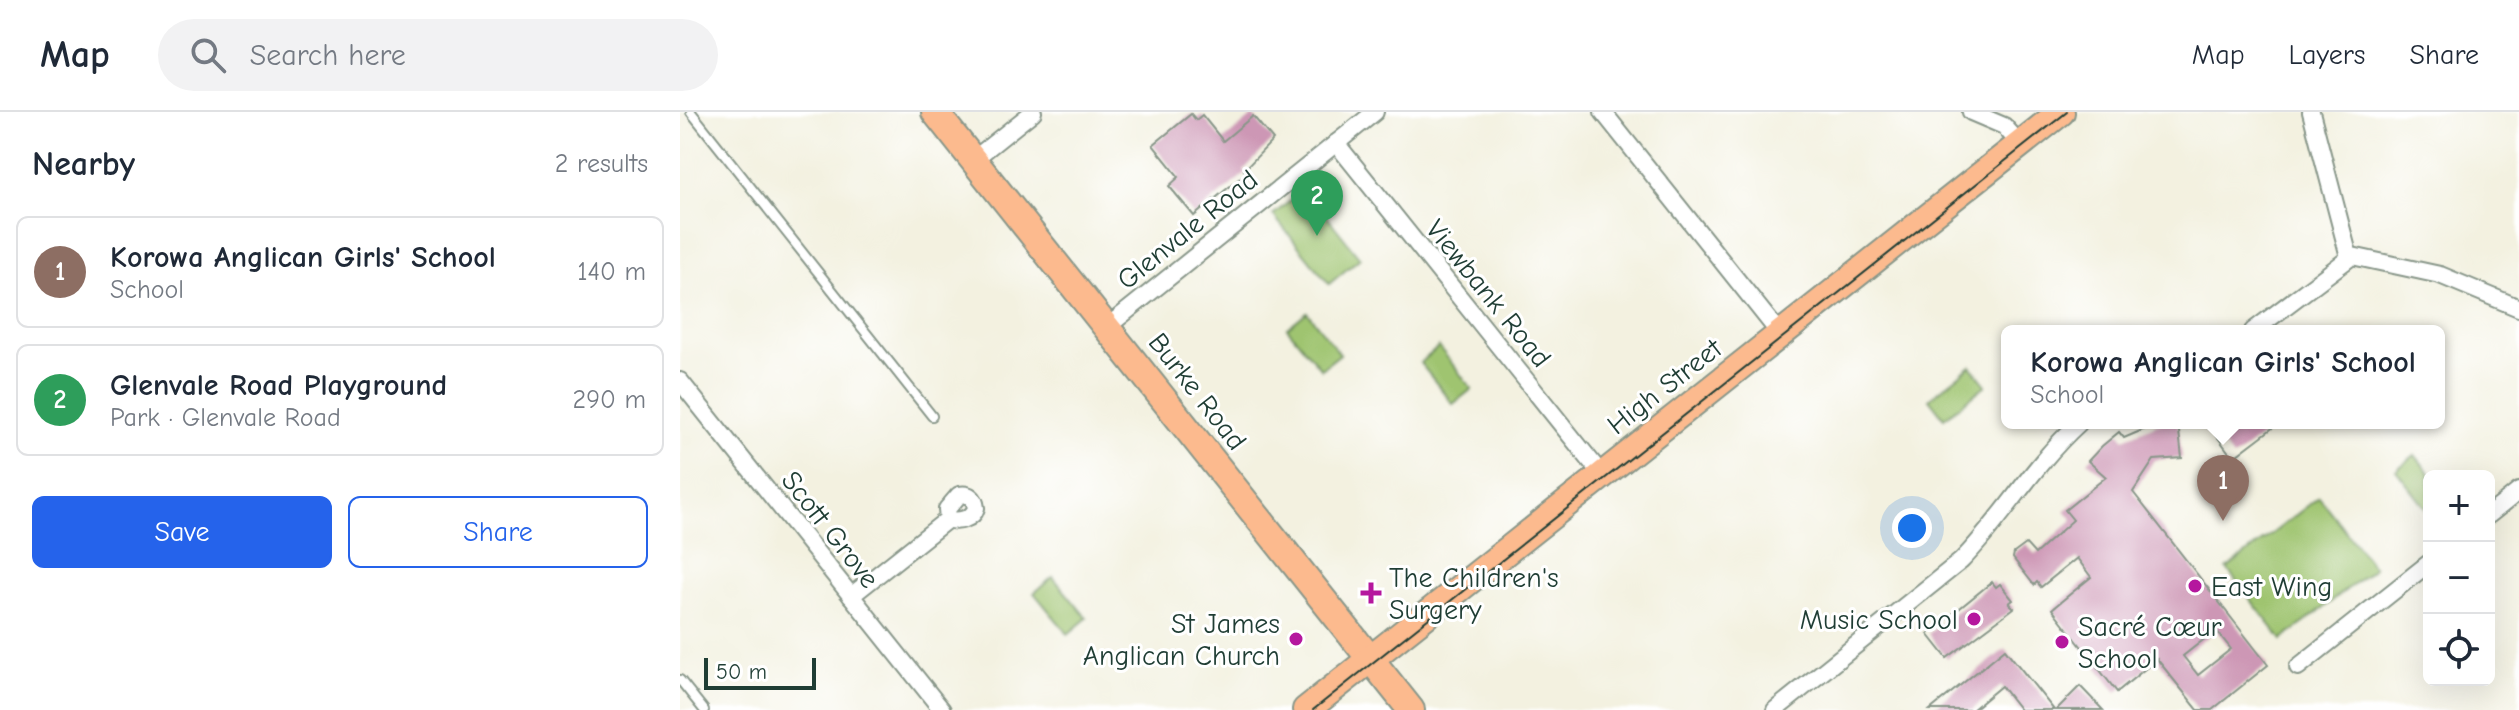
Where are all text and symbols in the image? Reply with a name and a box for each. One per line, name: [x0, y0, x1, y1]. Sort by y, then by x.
search box: [158, 19, 718, 91]
text: Map: [40, 33, 110, 77]
icon: search: [186, 33, 230, 77]
text: Search here: [250, 38, 406, 73]
text: Map: [2192, 39, 2245, 71]
text: Layers: [2289, 39, 2365, 71]
text: Share: [2409, 39, 2479, 71]
text: Nearby: [32, 144, 135, 184]
text: 2 results: [555, 149, 648, 179]
street label: Glenvale Road: [1111, 163, 1264, 296]
pin: 2: [1291, 170, 1343, 236]
street label: Viewbank Road: [1419, 213, 1557, 374]
text: Korowa Anglican Girls' School: [110, 240, 496, 275]
text: 1: [55, 257, 65, 287]
text: 140 m: [577, 257, 646, 287]
text: School: [110, 275, 184, 305]
popup: [2001, 325, 2445, 429]
street label: Burke Road: [1142, 327, 1253, 456]
street label: High Street: [1601, 332, 1729, 441]
text: Korowa Anglican Girls' School: [2030, 345, 2416, 380]
text: Glenvale Road Playground: [110, 368, 447, 403]
text: School: [2030, 380, 2104, 410]
text: 2: [54, 385, 66, 415]
text: 290 m: [573, 385, 646, 415]
text: Park · Glenvale Road: [110, 403, 341, 433]
pin: 1: [2197, 455, 2249, 521]
street label: Scott Grove: [775, 465, 886, 594]
map controls: [2423, 470, 2495, 686]
button: +: [2423, 470, 2495, 542]
button: Save: [32, 496, 332, 568]
button: Share: [348, 496, 648, 568]
your location: [1892, 508, 1932, 548]
button: −: [2423, 542, 2495, 614]
place label: The Children's Surgery: [1389, 562, 1559, 626]
place label: East Wing: [2211, 571, 2332, 603]
marker: East Wing: [2186, 577, 2204, 595]
marker: The Children's Surgery: [1360, 582, 1382, 604]
place label: Music School: [1800, 604, 1958, 636]
place label: St James Anglican Church: [1083, 608, 1280, 672]
marker: Music School: [1965, 610, 1983, 628]
place label: Sacré Cœur School: [2078, 611, 2222, 675]
button: locate: [2423, 614, 2495, 686]
marker: St James Anglican Church: [1287, 630, 1305, 648]
marker: Sacré Cœur School: [2053, 633, 2071, 651]
scale bar: [704, 654, 816, 690]
text: 50 m: [716, 659, 767, 685]

